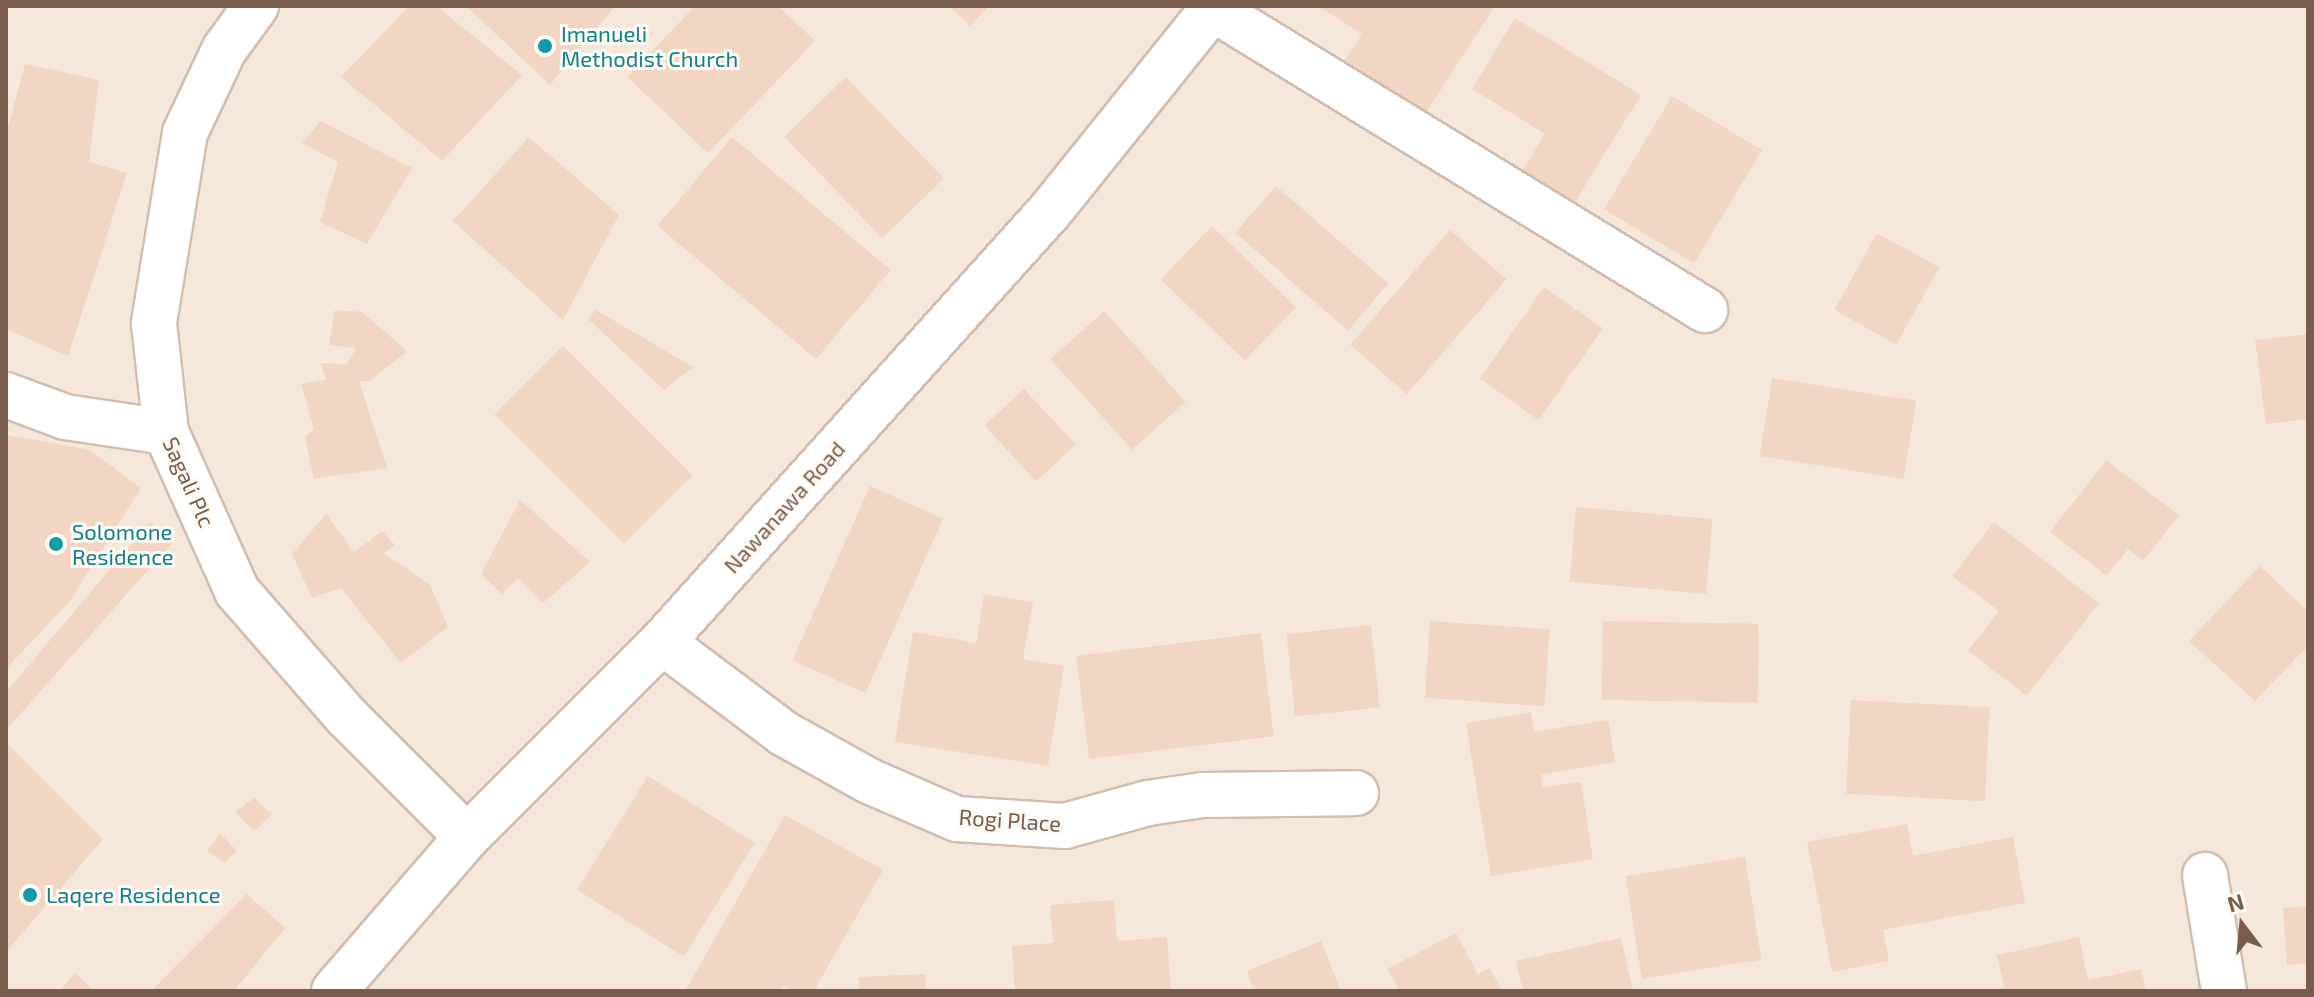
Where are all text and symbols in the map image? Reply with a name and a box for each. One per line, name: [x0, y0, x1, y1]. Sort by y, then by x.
place label: Imanueli Methodist Church: [561, 20, 738, 72]
marker: Imanueli Methodist Church: [536, 37, 554, 55]
street label: Sagali Plc: [157, 433, 221, 531]
street label: Nawanawa Road: [718, 436, 850, 578]
place label: Solomone Residence: [72, 518, 174, 570]
marker: Solomone Residence: [47, 535, 65, 553]
street label: Rogi Place: [958, 803, 1062, 837]
place label: Laqere Residence: [46, 882, 221, 908]
north arrow: [2202, 885, 2282, 965]
marker: Laqere Residence: [21, 886, 39, 904]
text: N: [2224, 887, 2247, 917]

